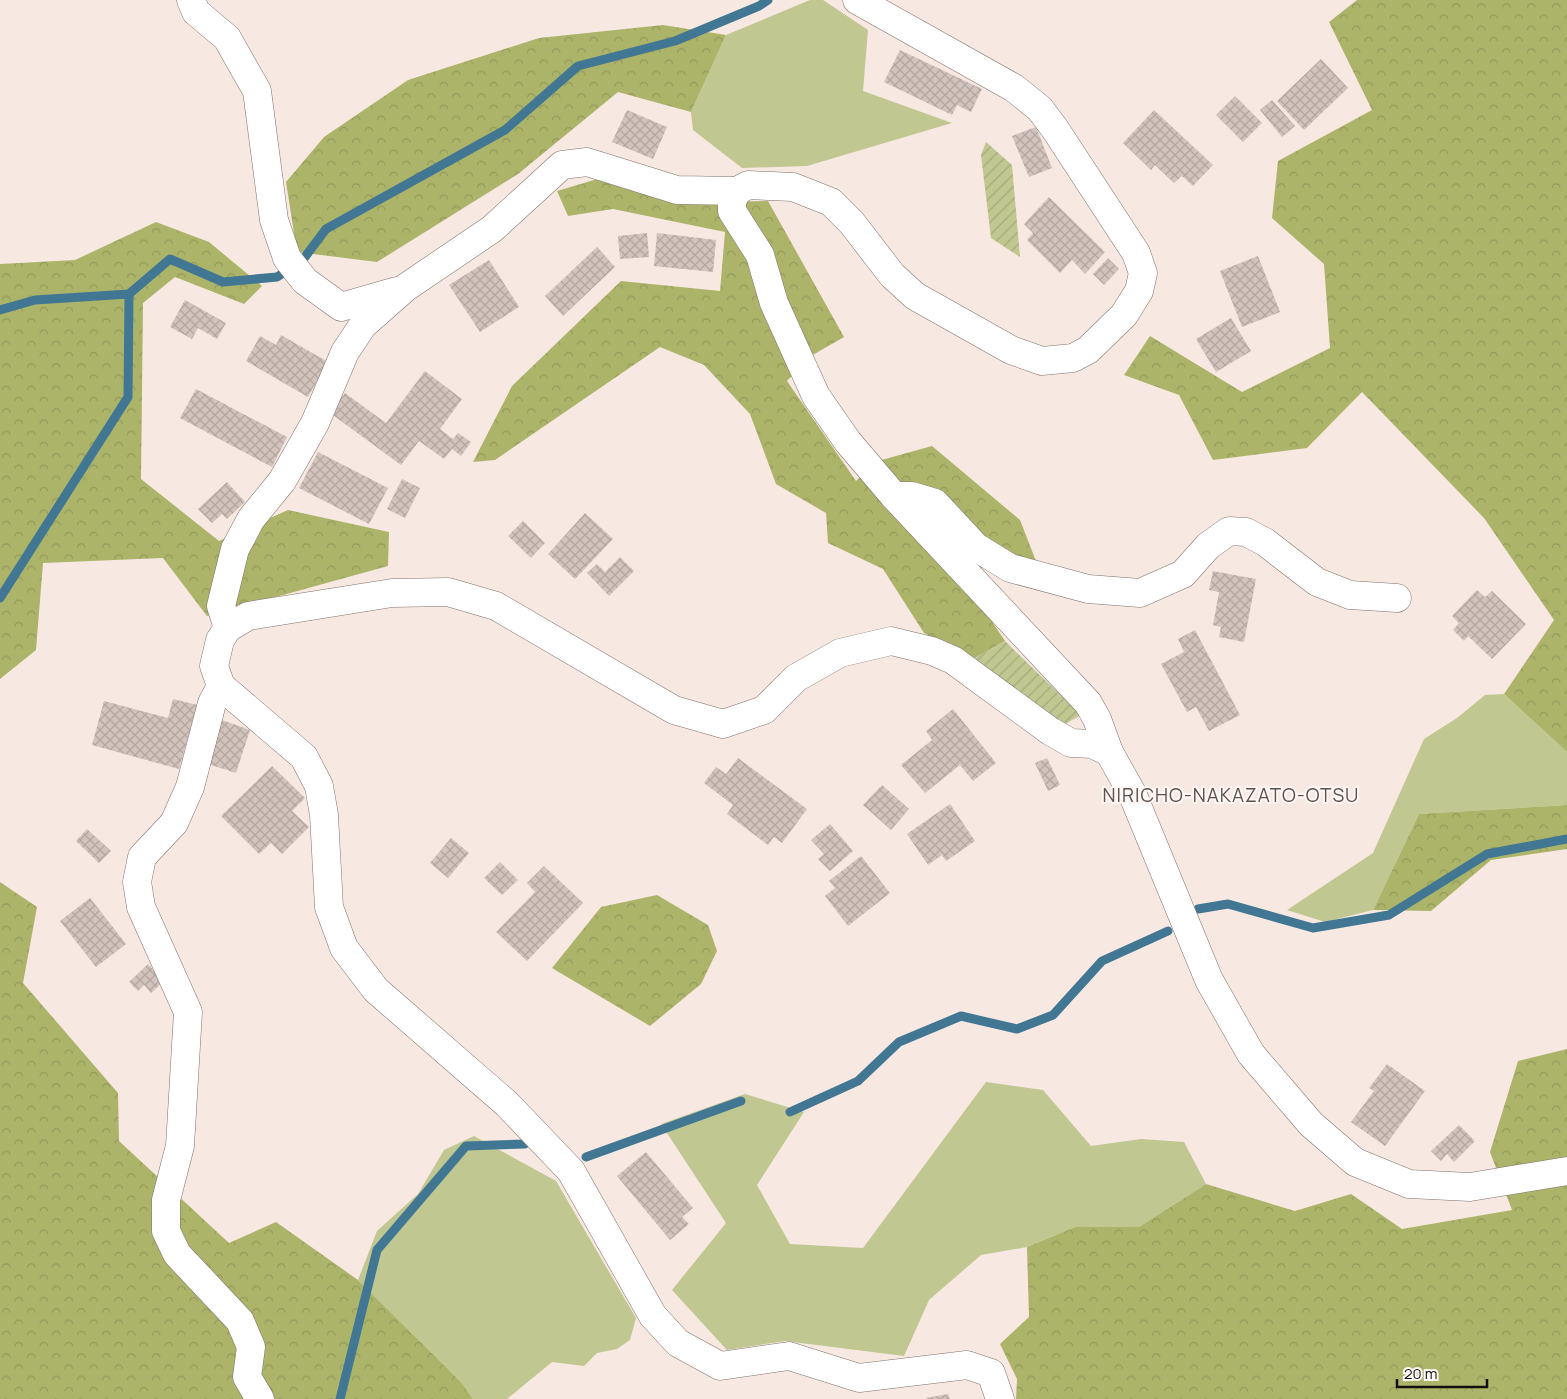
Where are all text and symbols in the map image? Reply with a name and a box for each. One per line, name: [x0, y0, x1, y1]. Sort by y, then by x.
district label: NIRICHO-NAKAZATO-OTSU: [1103, 782, 1359, 808]
scale bar: [1397, 1356, 1487, 1388]
text: 20 m: [1404, 1363, 1437, 1384]

